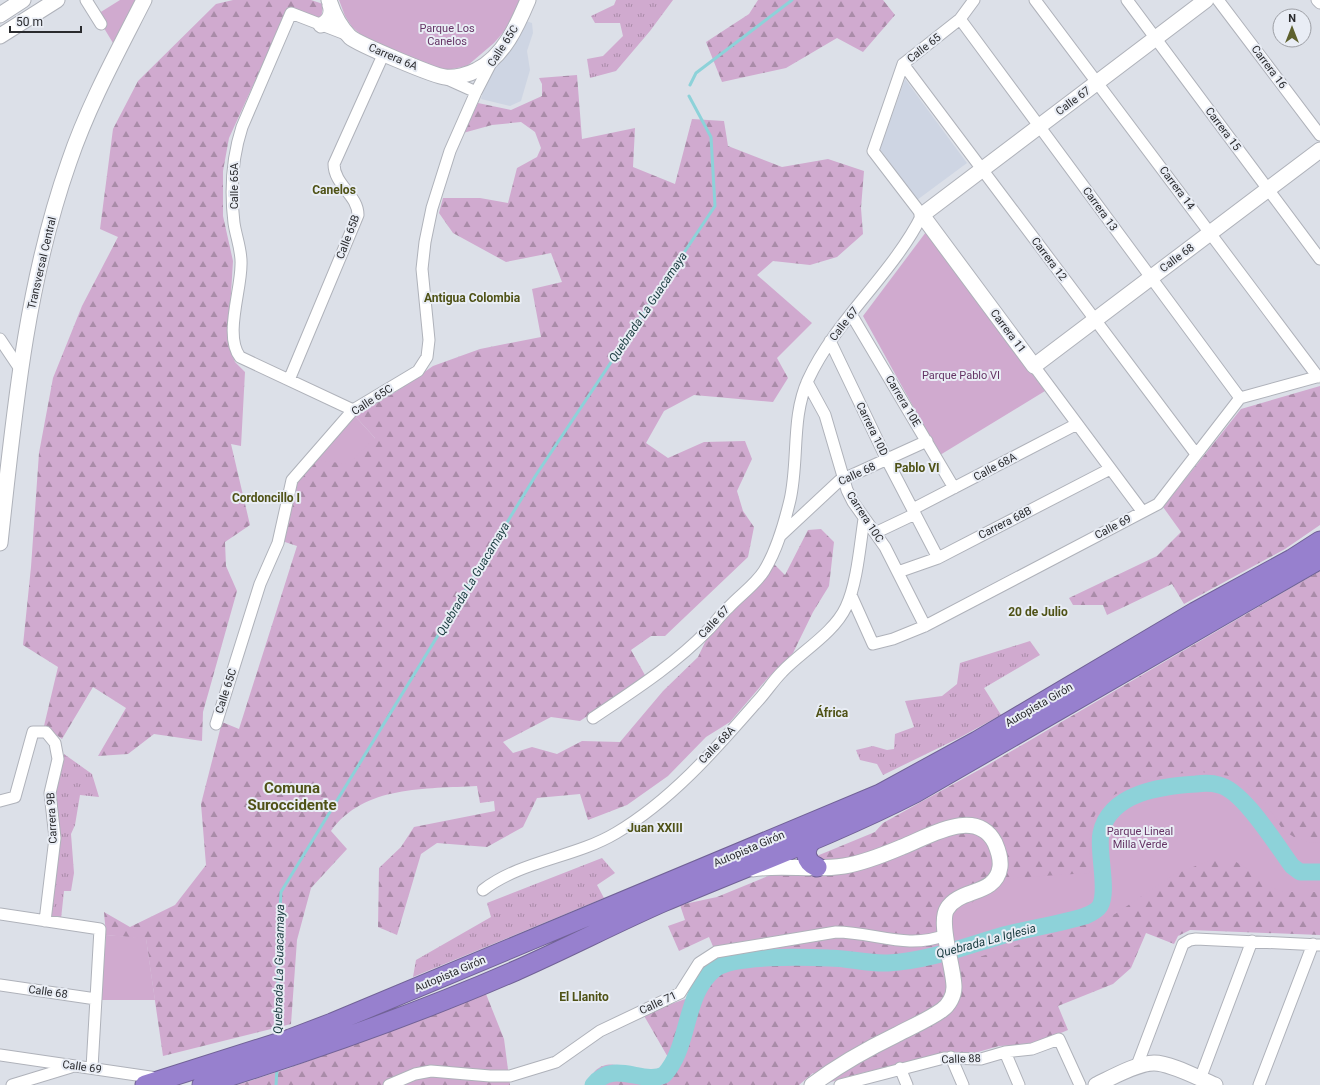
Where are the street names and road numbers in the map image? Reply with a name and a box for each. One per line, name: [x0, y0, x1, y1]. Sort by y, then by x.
street label: Calle 65C: [485, 23, 521, 69]
street label: Calle 65: [904, 31, 944, 65]
street label: Carrera 6A: [367, 41, 420, 73]
street label: Carrera 16: [1248, 43, 1290, 91]
street label: Calle 67: [1053, 84, 1093, 118]
street label: Carrera 15: [1202, 105, 1244, 153]
street label: Calle 65A: [228, 162, 241, 209]
street label: Carrera 14: [1156, 164, 1198, 212]
street label: Carrera 13: [1080, 185, 1120, 233]
street label: Calle 65B: [334, 213, 362, 261]
street label: Transversal Central: [25, 216, 59, 310]
street label: Carrera 12: [1028, 235, 1070, 283]
street label: Calle 68: [1157, 241, 1197, 275]
street label: Calle 67: [827, 304, 861, 344]
street label: Carrera 11: [987, 307, 1029, 355]
street label: Carrera 10E: [883, 373, 923, 429]
street label: Calle 65C: [349, 382, 395, 418]
street label: Carrera 10D: [853, 400, 891, 458]
street label: Calle 68A: [971, 450, 1019, 484]
street label: Calle 68: [836, 460, 878, 488]
street label: Carrera 10C: [844, 489, 886, 545]
street label: Carrera 68B: [976, 504, 1034, 542]
street label: Calle 69: [1093, 512, 1133, 542]
street label: Calle 67: [696, 603, 732, 641]
street label: Calle 65C: [213, 667, 239, 715]
street label: Autopista Girón: [1003, 680, 1075, 730]
street label: Calle 68A: [696, 723, 738, 766]
street label: Carrera 9B: [44, 792, 60, 844]
street label: Autopista Girón: [712, 828, 786, 870]
street label: Autopista Girón: [413, 953, 487, 995]
street label: Calle 68: [28, 983, 68, 1001]
street label: Calle 71: [637, 989, 679, 1017]
street label: Calle 88: [941, 1052, 981, 1066]
street label: Calle 69: [62, 1058, 102, 1076]

